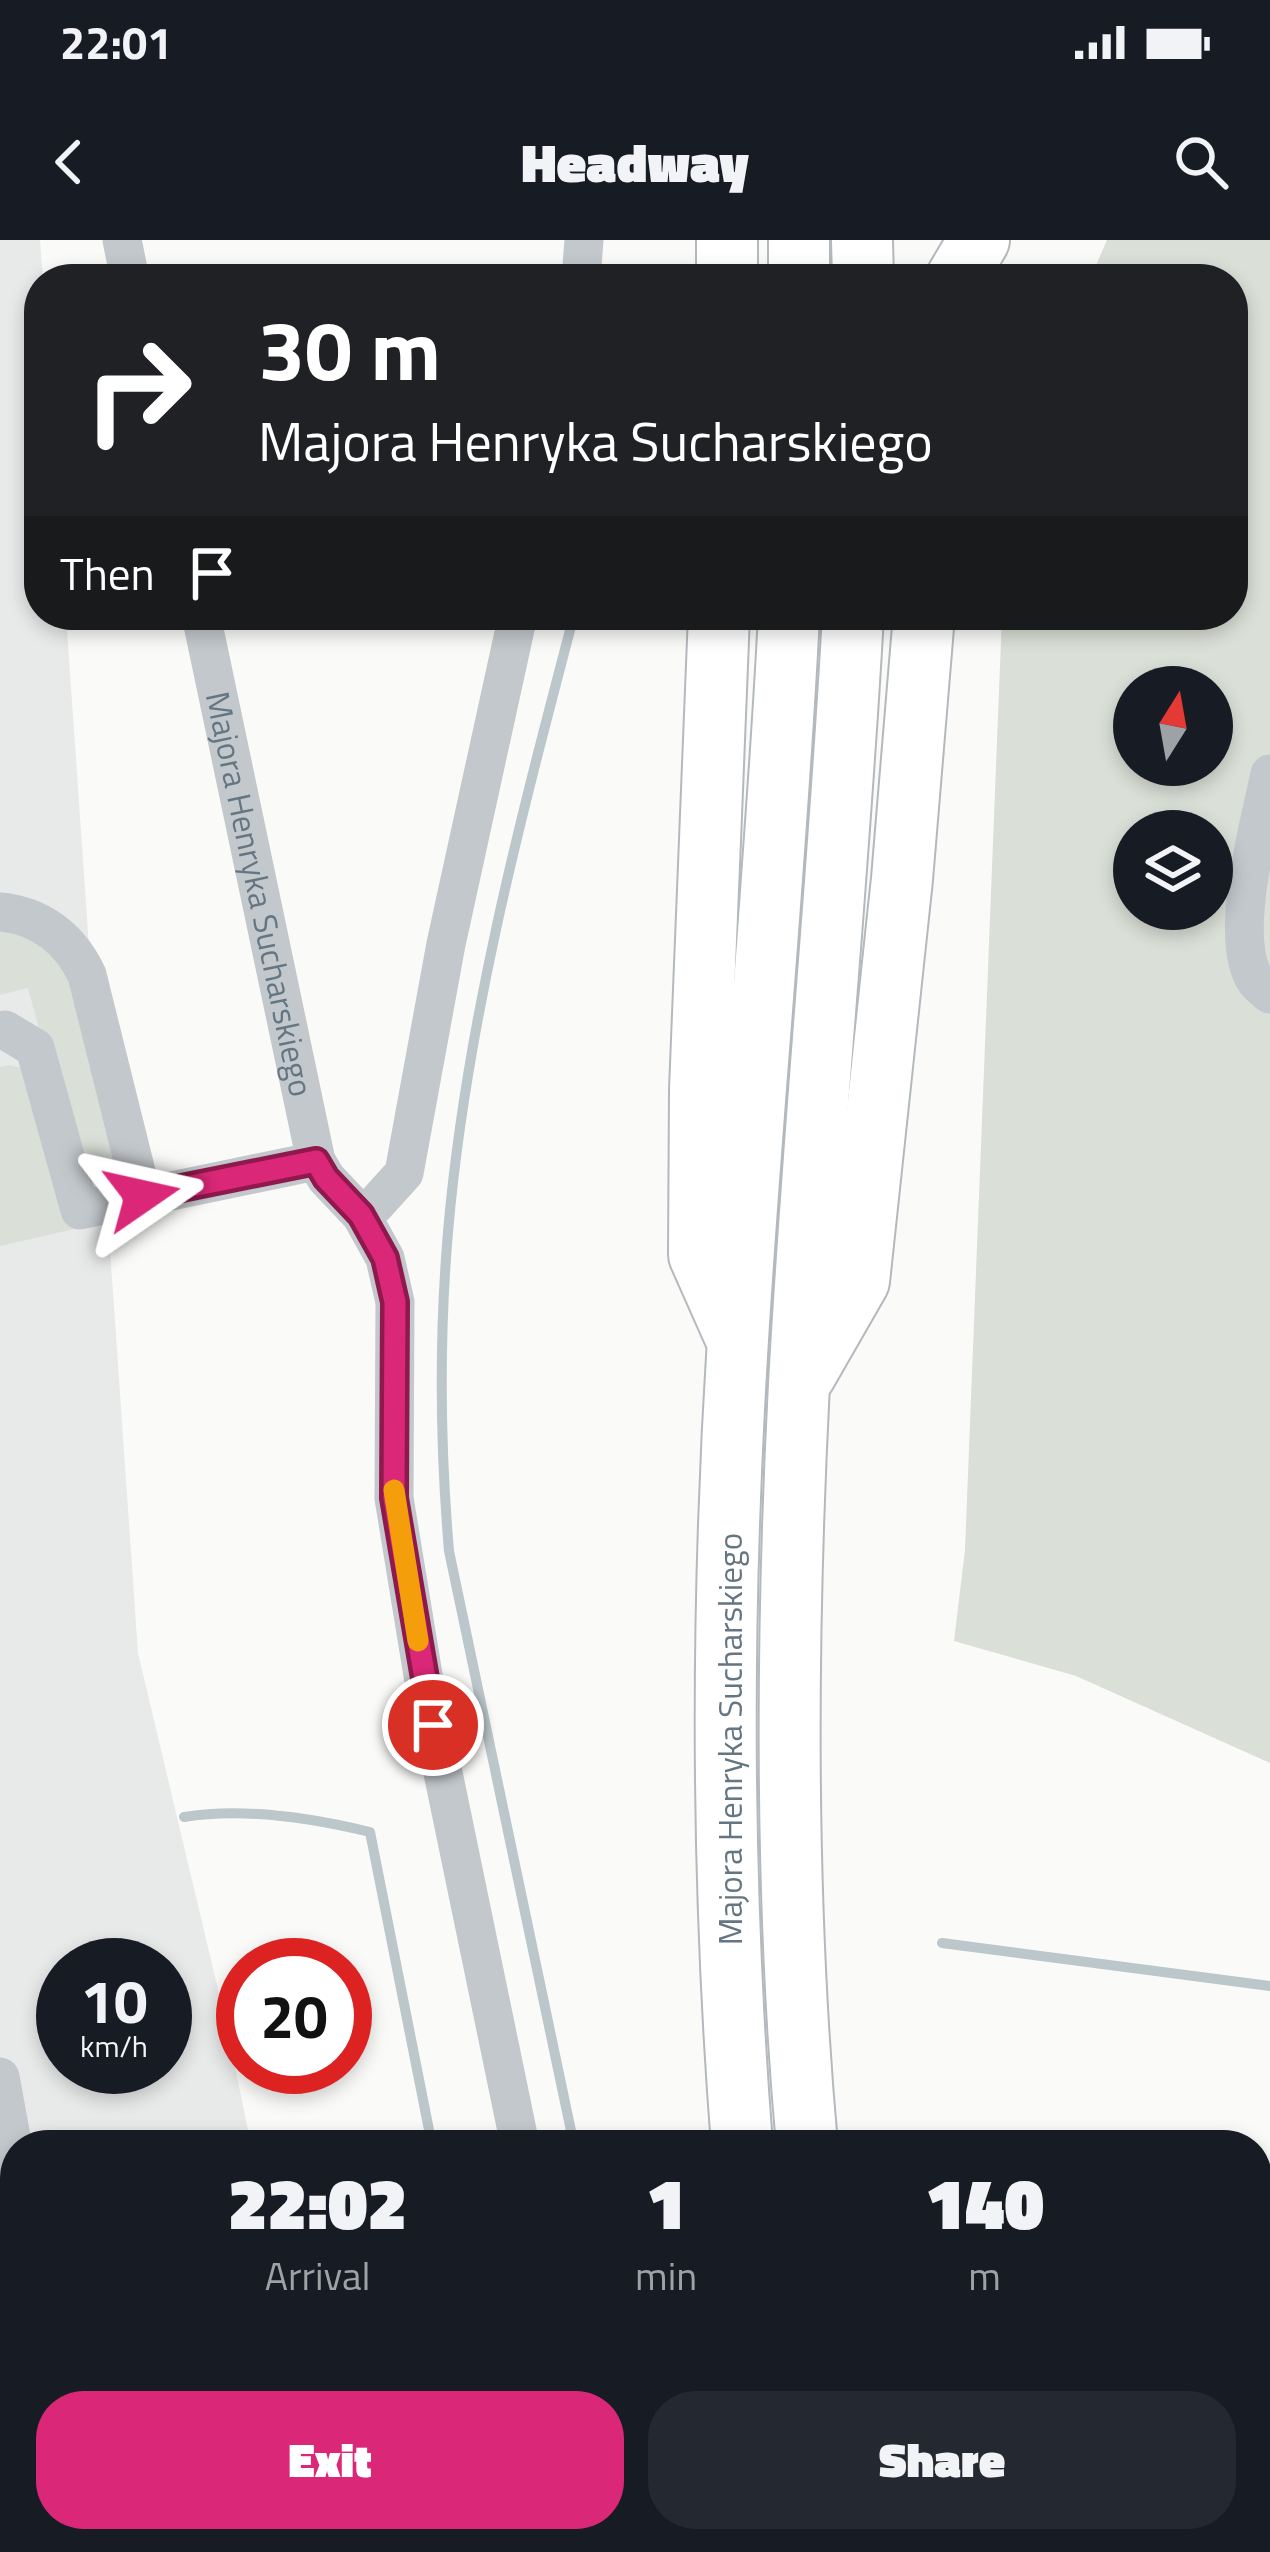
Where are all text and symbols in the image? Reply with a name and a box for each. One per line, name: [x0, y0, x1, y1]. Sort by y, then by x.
text: 22:01: [60, 8, 172, 76]
text: Headway: [521, 121, 749, 203]
icon: back: [36, 129, 102, 195]
icon: search: [1168, 129, 1234, 195]
text: 30 m: [258, 285, 441, 413]
icon: right: [60, 312, 216, 468]
text: Majora Henryka Sucharskiego: [258, 400, 933, 482]
text: Then: [60, 539, 155, 607]
icon: arrive: [179, 540, 245, 606]
north arrow: [1113, 666, 1233, 786]
map controls: [1113, 666, 1233, 930]
street label: Majora Henryka Sucharskiego: [193, 687, 327, 1101]
button: layers: [1113, 810, 1233, 930]
position arrow: [79, 1133, 205, 1259]
street label: Majora Henryka Sucharskiego: [705, 1533, 755, 1945]
pin: [382, 1674, 484, 1776]
icon: arrive: [400, 1692, 466, 1758]
speed limit sign: 20: [216, 1938, 372, 2094]
text: 10: [80, 1955, 148, 2046]
text: km/h: [80, 2023, 148, 2069]
text: 22:02: [228, 2147, 407, 2257]
text: 1: [646, 2147, 686, 2257]
text: 140: [925, 2147, 1044, 2257]
text: Arrival: [265, 2246, 370, 2305]
text: min: [635, 2246, 697, 2305]
text: m: [968, 2246, 1001, 2305]
button: Exit: [36, 2391, 624, 2529]
button: Share: [648, 2391, 1236, 2529]

